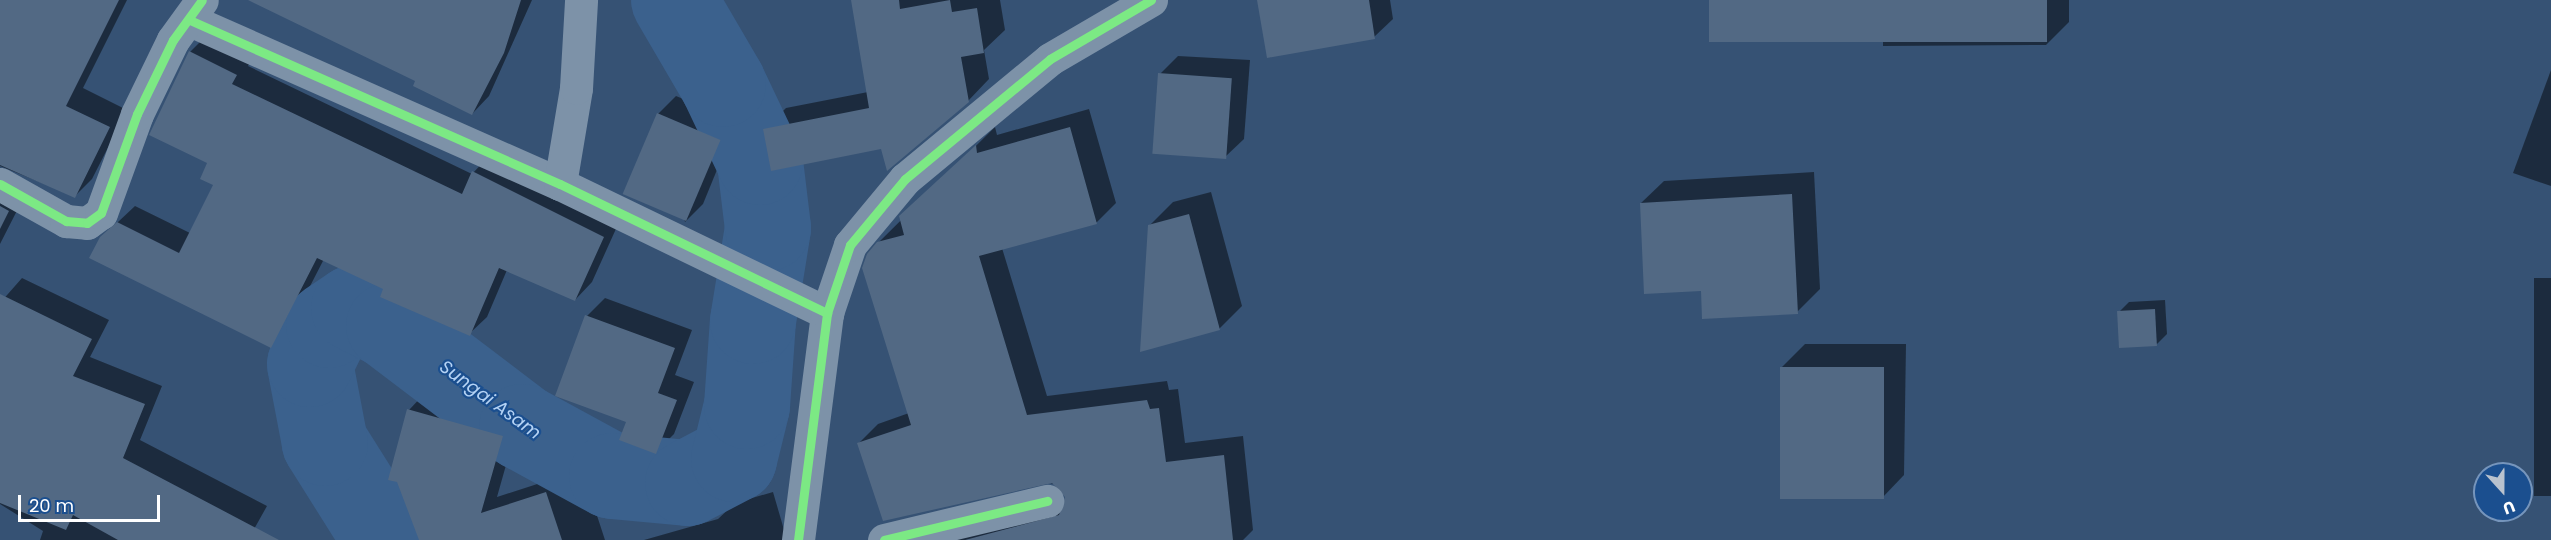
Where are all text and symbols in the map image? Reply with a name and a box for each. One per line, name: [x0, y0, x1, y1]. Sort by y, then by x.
water label: Sungai Asam: [435, 356, 545, 444]
north arrow: [2473, 462, 2533, 522]
scale bar: [21, 483, 164, 521]
text: 20 m: [29, 493, 74, 518]
text: U: [2500, 495, 2518, 520]

